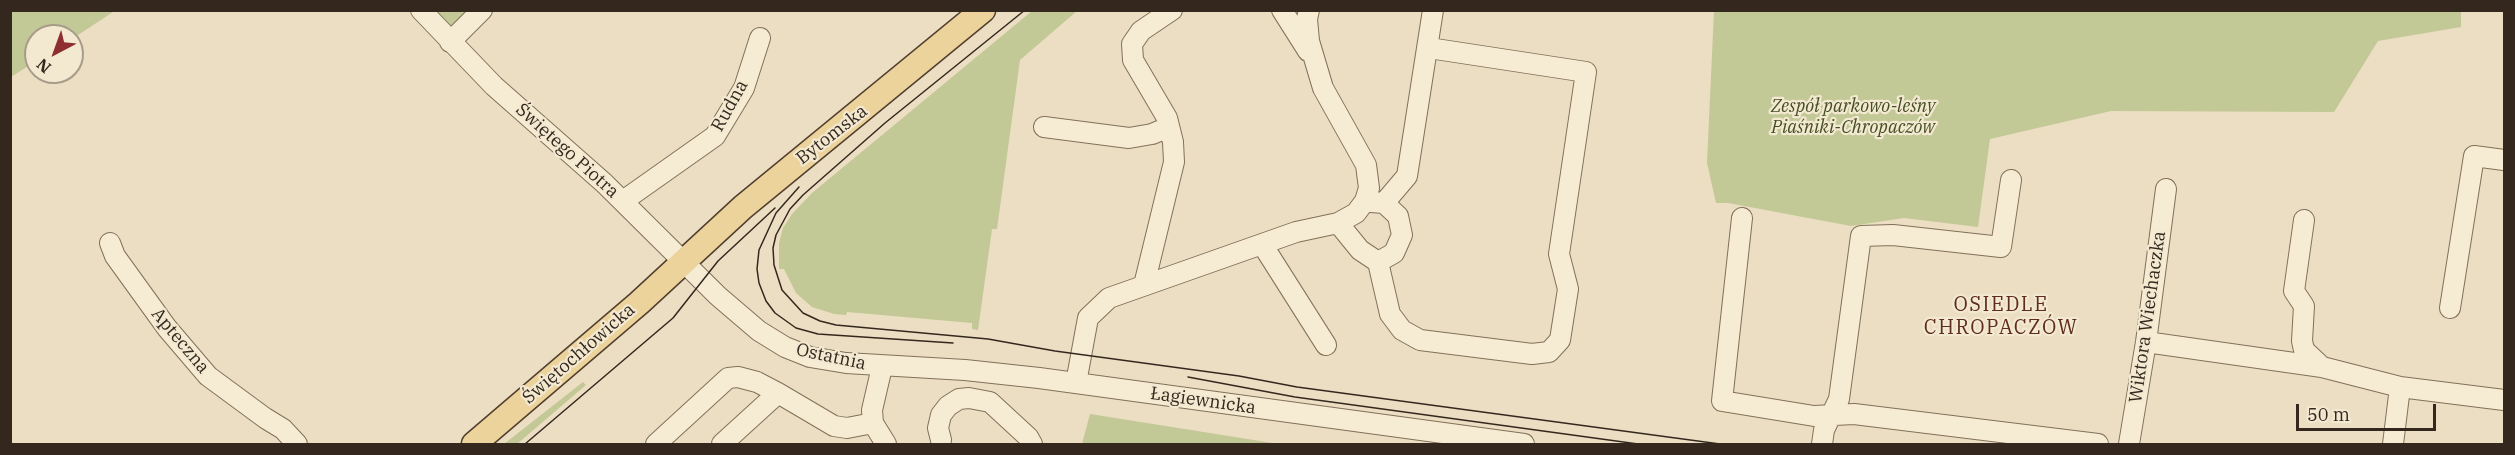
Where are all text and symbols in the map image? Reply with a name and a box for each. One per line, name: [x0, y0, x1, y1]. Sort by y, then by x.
north arrow: [24, 24, 84, 84]
text: N: [32, 54, 55, 78]
street label: Rudna: [707, 77, 753, 135]
park label: Zespół parkowo-leśny Piaśniki-Chropaczów: [1771, 96, 1935, 138]
street label: Świętego Piotra: [511, 99, 623, 203]
street label: Bytomska: [792, 101, 872, 169]
street label: Wiktora Wiechaczka: [2125, 230, 2171, 404]
district label: OSIEDLE CHROPACZÓW: [1924, 293, 2078, 340]
street label: Świętochłowicka: [518, 299, 640, 409]
street label: Apteczna: [146, 304, 214, 378]
street label: Ostatnia: [794, 339, 868, 375]
street label: Łagiewnicka: [1149, 383, 1257, 419]
scale bar: [2299, 392, 2438, 430]
text: 50 m: [2307, 403, 2350, 426]

